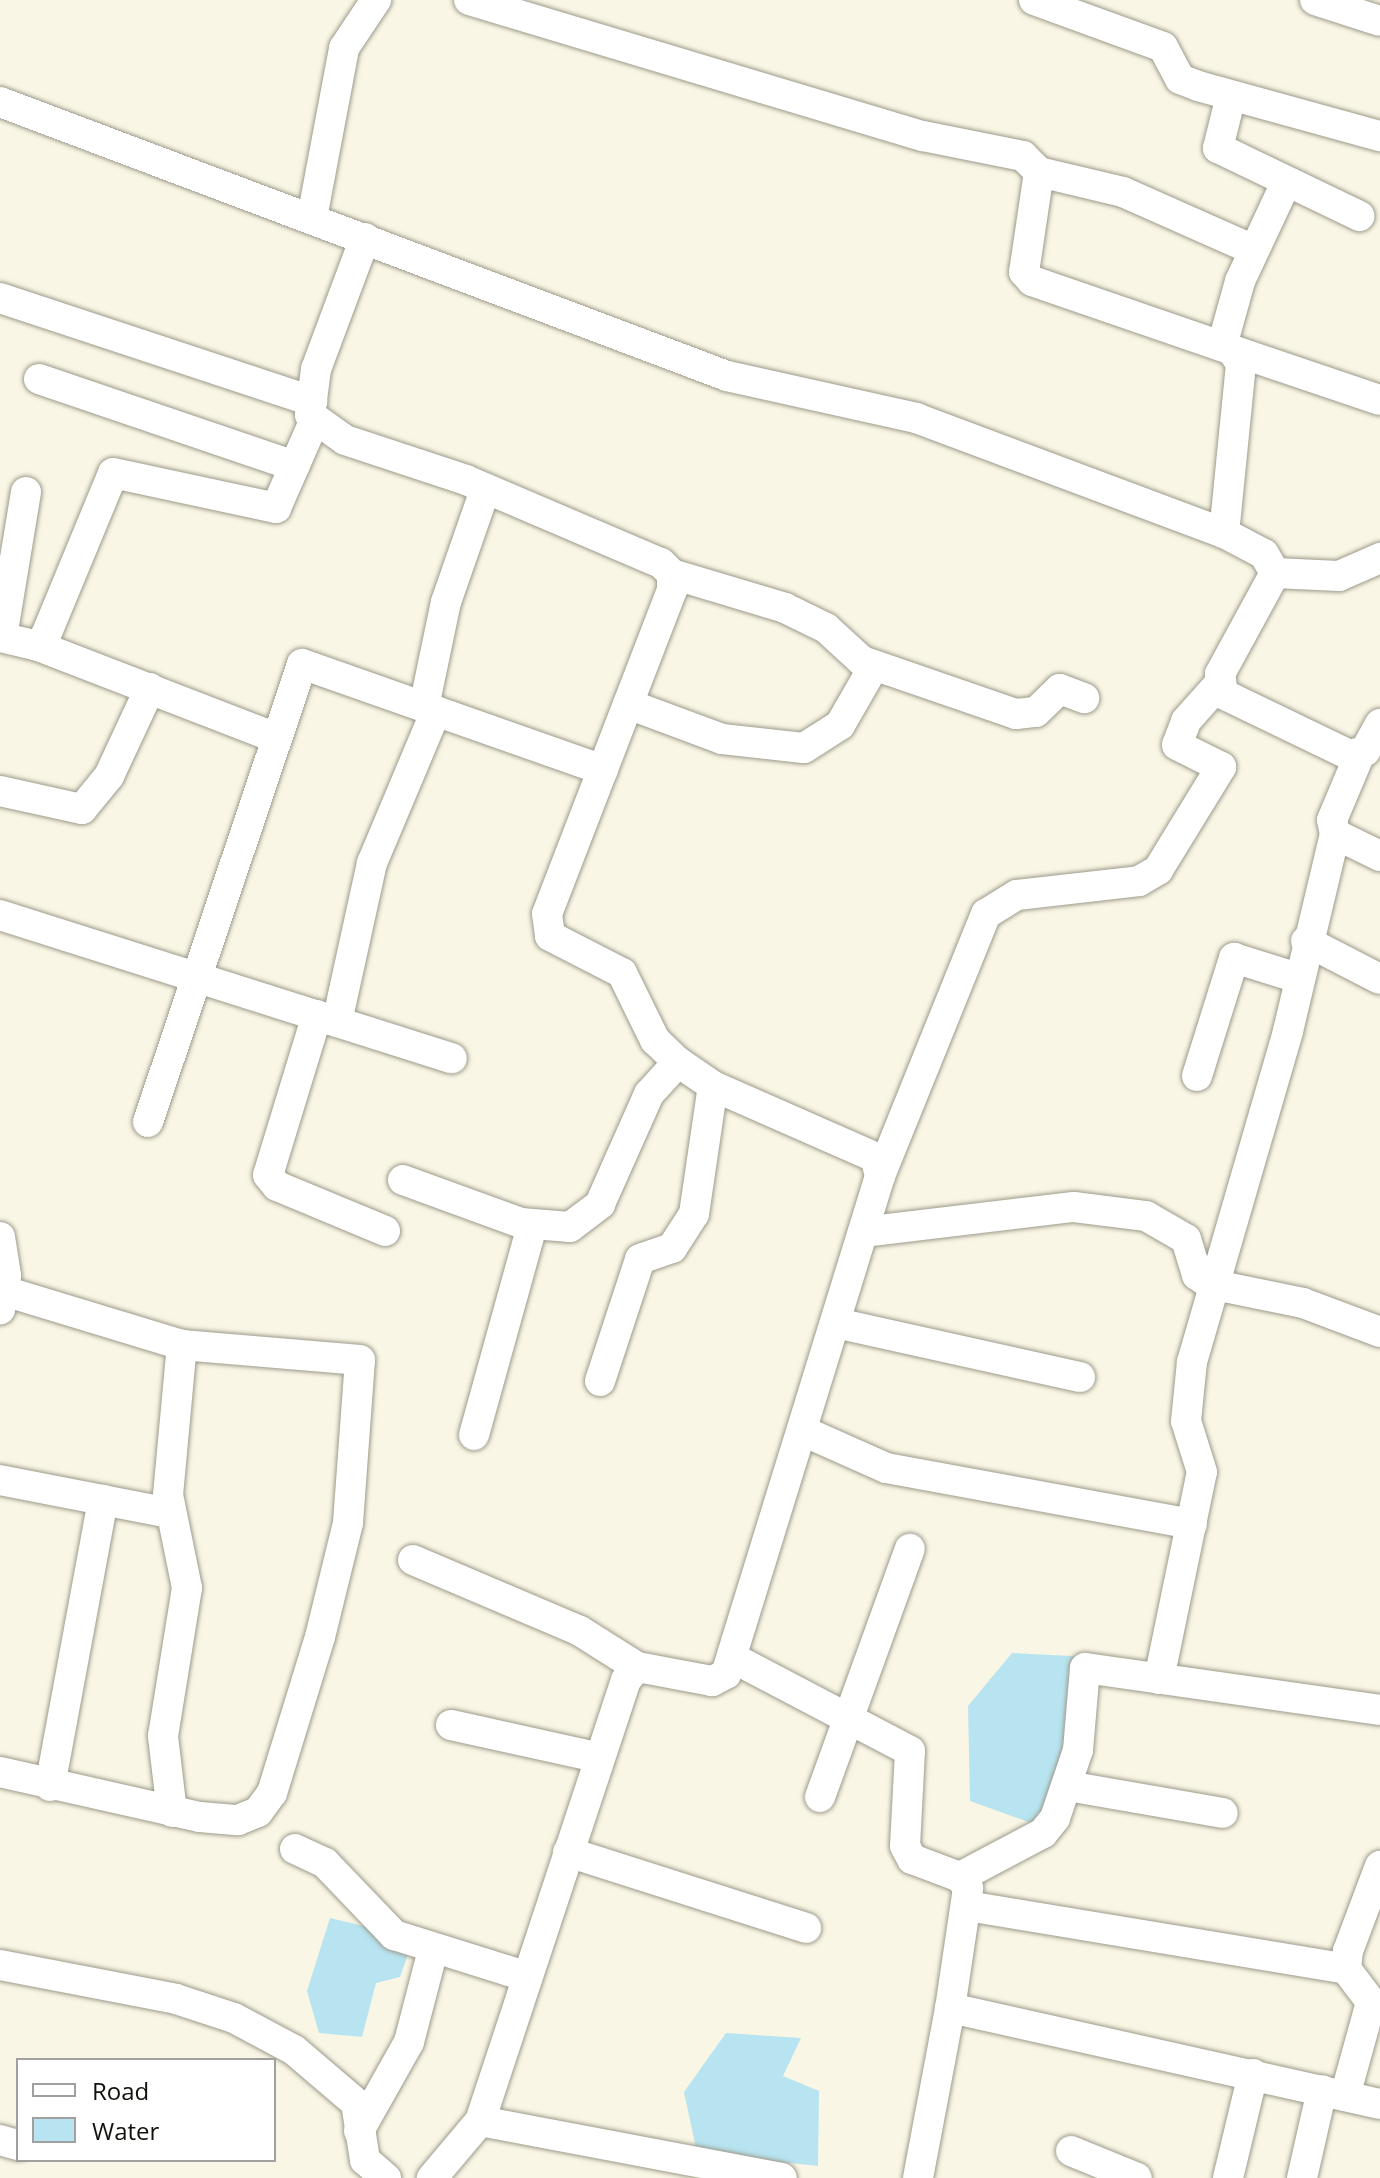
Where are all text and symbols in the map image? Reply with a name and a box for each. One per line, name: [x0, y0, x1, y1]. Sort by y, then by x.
legend: [16, 2058, 276, 2162]
text: Road: [92, 2074, 149, 2107]
text: Water: [92, 2114, 159, 2147]

